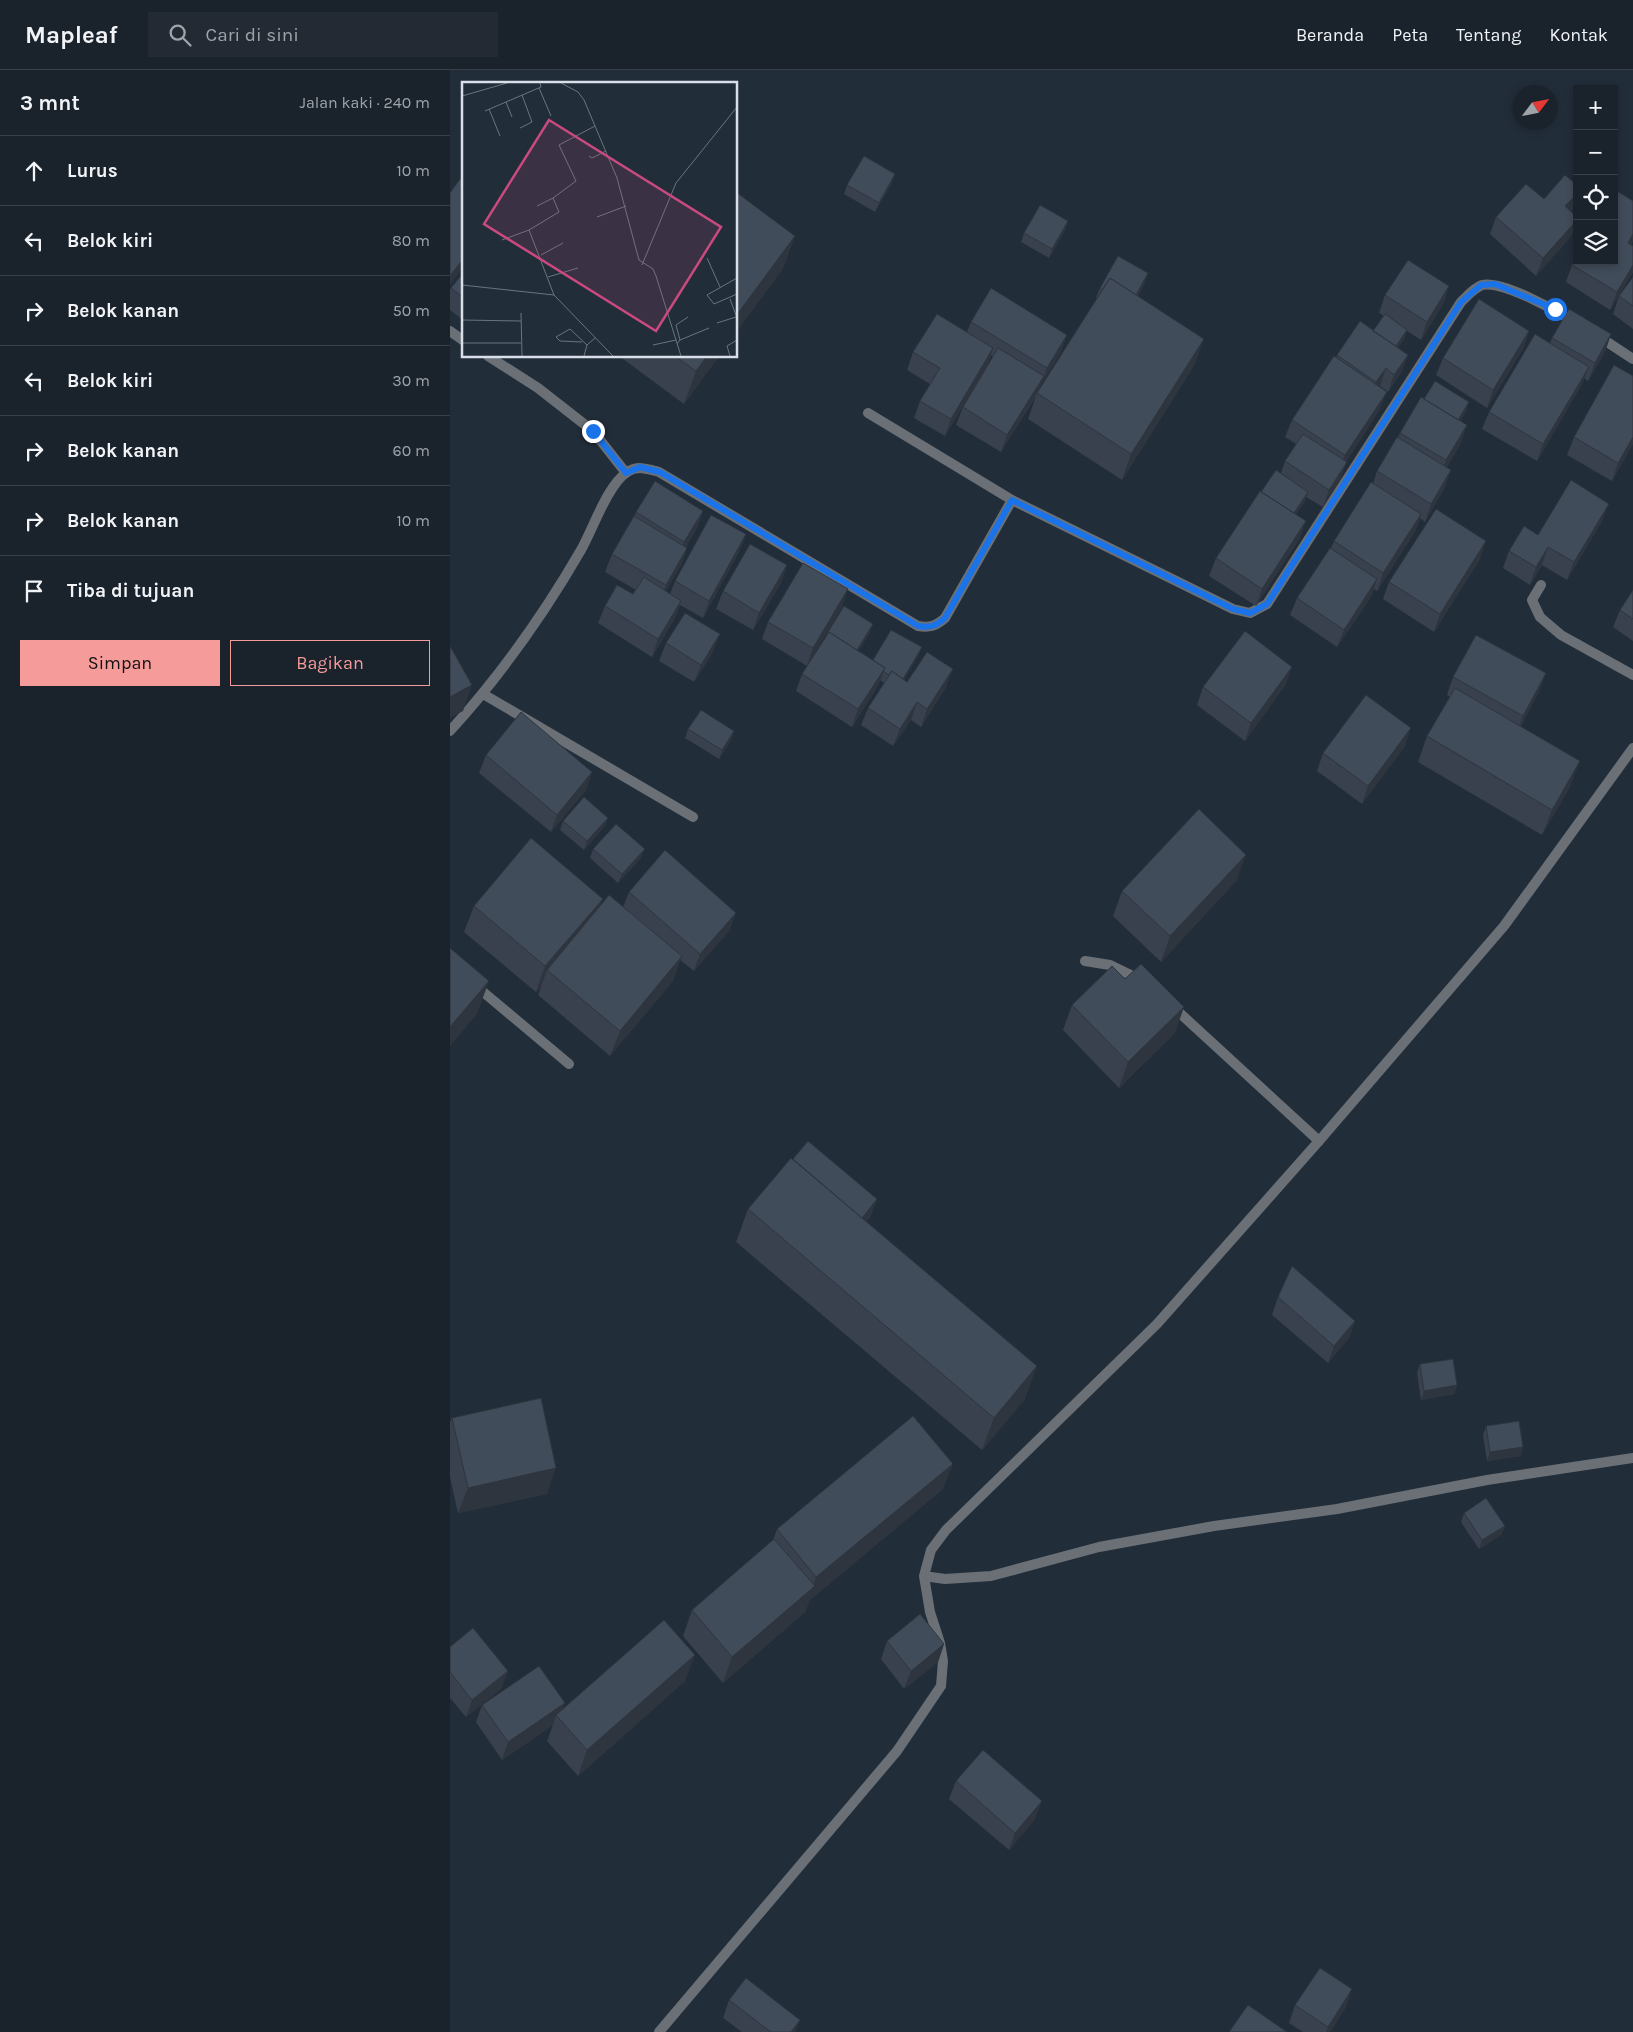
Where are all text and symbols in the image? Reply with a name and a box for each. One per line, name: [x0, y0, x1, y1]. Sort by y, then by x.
search box: [148, 12, 498, 57]
text: Mapleaf: [25, 21, 118, 49]
icon: search: [166, 21, 194, 49]
text: Cari di sini: [206, 24, 299, 46]
text: Beranda: [1296, 24, 1364, 46]
text: Peta: [1392, 24, 1428, 46]
text: Tentang: [1456, 24, 1522, 46]
text: Kontak: [1550, 24, 1608, 46]
inset map: [462, 82, 738, 358]
north arrow: [1513, 85, 1558, 130]
map controls: [1573, 85, 1618, 265]
button: +: [1573, 85, 1618, 130]
text: 3 mnt: [20, 91, 80, 115]
text: Jalan kaki · 240 m: [299, 93, 430, 112]
button: −: [1573, 130, 1618, 175]
icon: ahead: [20, 157, 48, 185]
text: Lurus: [67, 160, 118, 182]
text: 10 m: [396, 161, 430, 180]
button: locate: [1573, 175, 1618, 220]
button: layers: [1573, 220, 1618, 265]
icon: left: [20, 227, 48, 255]
text: Belok kiri: [67, 230, 153, 252]
text: 80 m: [392, 231, 430, 250]
icon: right: [20, 297, 48, 325]
route start: [1544, 298, 1567, 321]
text: Belok kanan: [67, 300, 179, 322]
text: 50 m: [393, 301, 430, 320]
icon: left: [20, 367, 48, 395]
text: Belok kiri: [67, 370, 153, 392]
text: 30 m: [392, 371, 430, 390]
route end: [582, 420, 605, 443]
icon: right: [20, 437, 48, 465]
text: Belok kanan: [67, 440, 179, 462]
text: 60 m: [393, 441, 430, 460]
icon: right: [20, 507, 48, 535]
text: Belok kanan: [67, 510, 179, 532]
text: 10 m: [396, 511, 430, 530]
icon: arrive: [20, 577, 48, 605]
text: Tiba di tujuan: [67, 580, 194, 602]
button: Simpan: [20, 640, 220, 686]
button: Bagikan: [230, 640, 430, 686]

